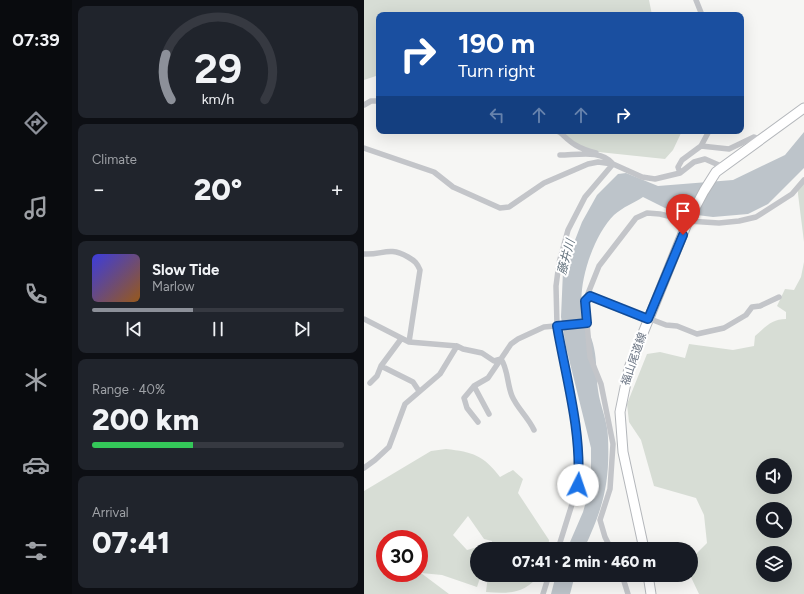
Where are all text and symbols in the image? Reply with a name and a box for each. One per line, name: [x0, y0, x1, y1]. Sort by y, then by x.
text: 190 m: [458, 26, 535, 60]
icon: right: [392, 28, 444, 80]
text: 07:39: [12, 29, 60, 51]
text: 29: [194, 43, 242, 93]
text: Turn right: [458, 60, 535, 82]
text: km/h: [202, 89, 234, 107]
icon: left: [486, 104, 508, 126]
icon: ahead: [528, 104, 550, 126]
icon: ahead: [570, 104, 592, 126]
icon: right: [612, 104, 634, 126]
icon: directions: [22, 109, 50, 137]
text: Climate: [92, 152, 137, 167]
text: 20°: [194, 171, 242, 208]
text: −: [92, 176, 106, 203]
text: +: [330, 176, 344, 203]
icon: music: [22, 194, 50, 222]
pin: [666, 194, 700, 235]
icon: arrive: [672, 200, 694, 222]
water label: 藤井川: [555, 236, 578, 276]
text: Slow Tide: [152, 261, 219, 279]
text: Marlow: [152, 279, 194, 294]
icon: phone: [22, 280, 50, 308]
icon: previous: [123, 318, 145, 340]
icon: pause: [207, 318, 229, 340]
icon: next: [291, 318, 313, 340]
street label: 福山尾道線: [619, 331, 649, 387]
icon: climate: [22, 366, 50, 394]
text: Range · 40%: [92, 382, 165, 397]
text: 200 km: [92, 401, 199, 438]
icon: car: [22, 451, 50, 479]
map controls: [756, 458, 792, 582]
button: sound: [756, 458, 792, 494]
position arrow: [557, 464, 599, 506]
button: search: [756, 502, 792, 538]
text: Arrival: [92, 505, 129, 520]
text: 07:41: [92, 524, 170, 561]
speed limit sign: 30: [376, 530, 428, 582]
icon: filters: [22, 537, 50, 565]
button: layers: [756, 546, 792, 582]
text: 07:41 · 2 min · 460 m: [512, 553, 656, 571]

